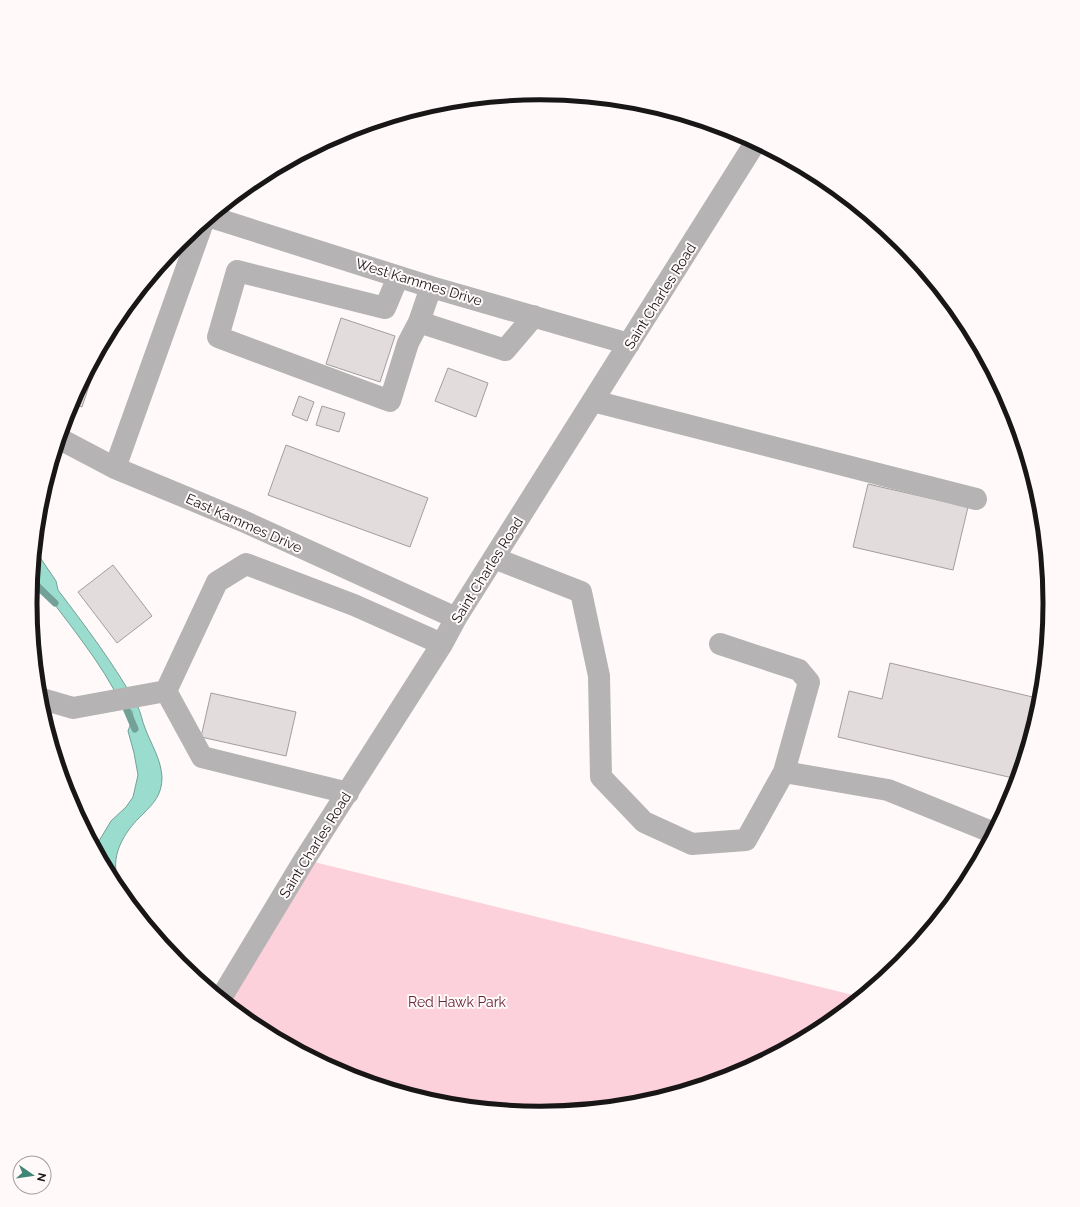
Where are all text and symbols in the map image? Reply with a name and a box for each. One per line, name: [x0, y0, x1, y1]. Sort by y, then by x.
street label: Saint Charles Road: [621, 240, 699, 352]
street label: West Kammes Drive: [354, 255, 484, 309]
street label: East Kammes Drive: [183, 490, 305, 556]
street label: Saint Charles Road: [448, 514, 526, 626]
street label: Saint Charles Road: [276, 789, 354, 901]
park label: Red Hawk Park: [408, 994, 507, 1010]
north arrow: [12, 1155, 52, 1195]
text: N: [34, 1172, 49, 1183]

